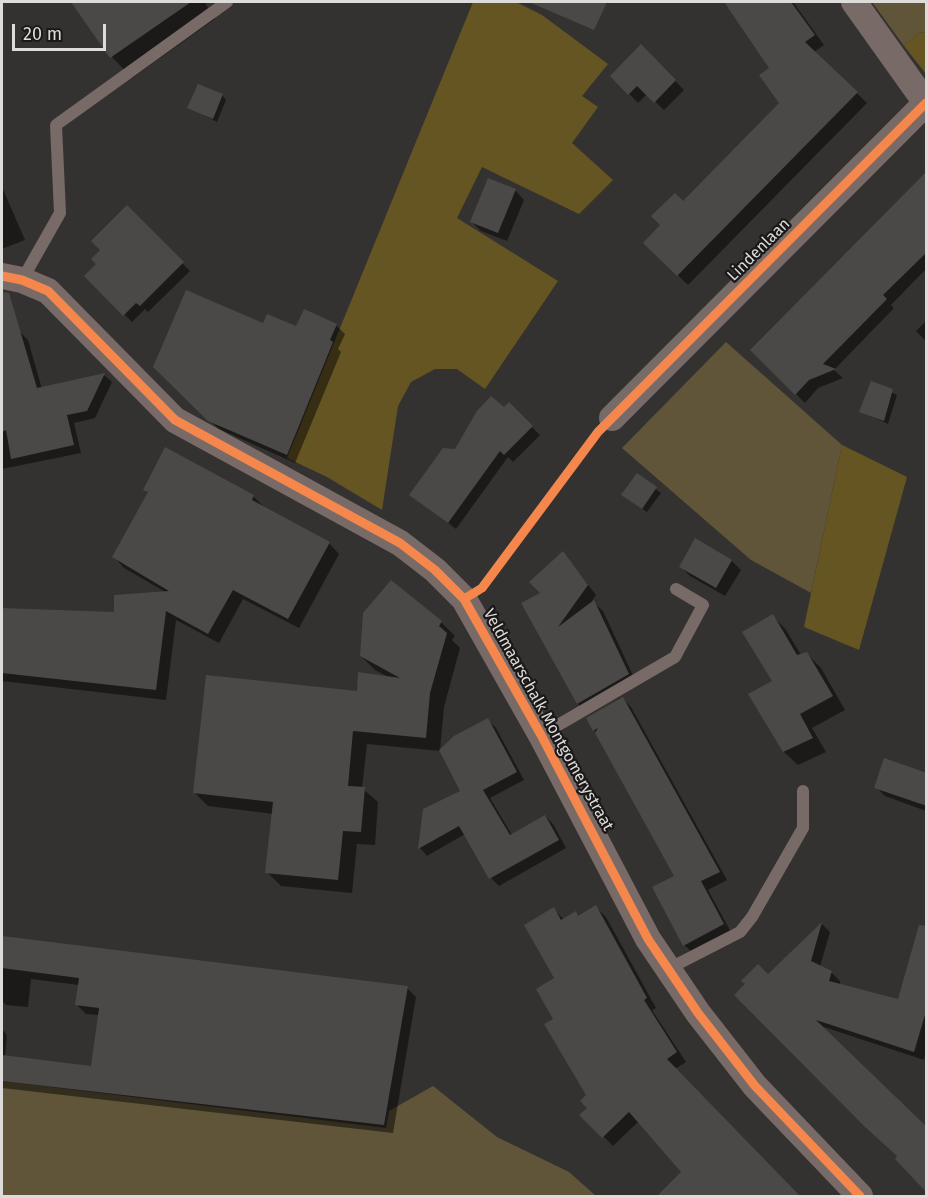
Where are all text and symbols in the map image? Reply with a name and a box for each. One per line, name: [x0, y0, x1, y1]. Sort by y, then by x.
scale bar: [15, 12, 110, 50]
text: 20 m: [23, 23, 62, 45]
street label: Lindenlaan: [724, 215, 794, 285]
street label: Veldmaarschalk Montgomerystraat: [479, 606, 617, 834]

